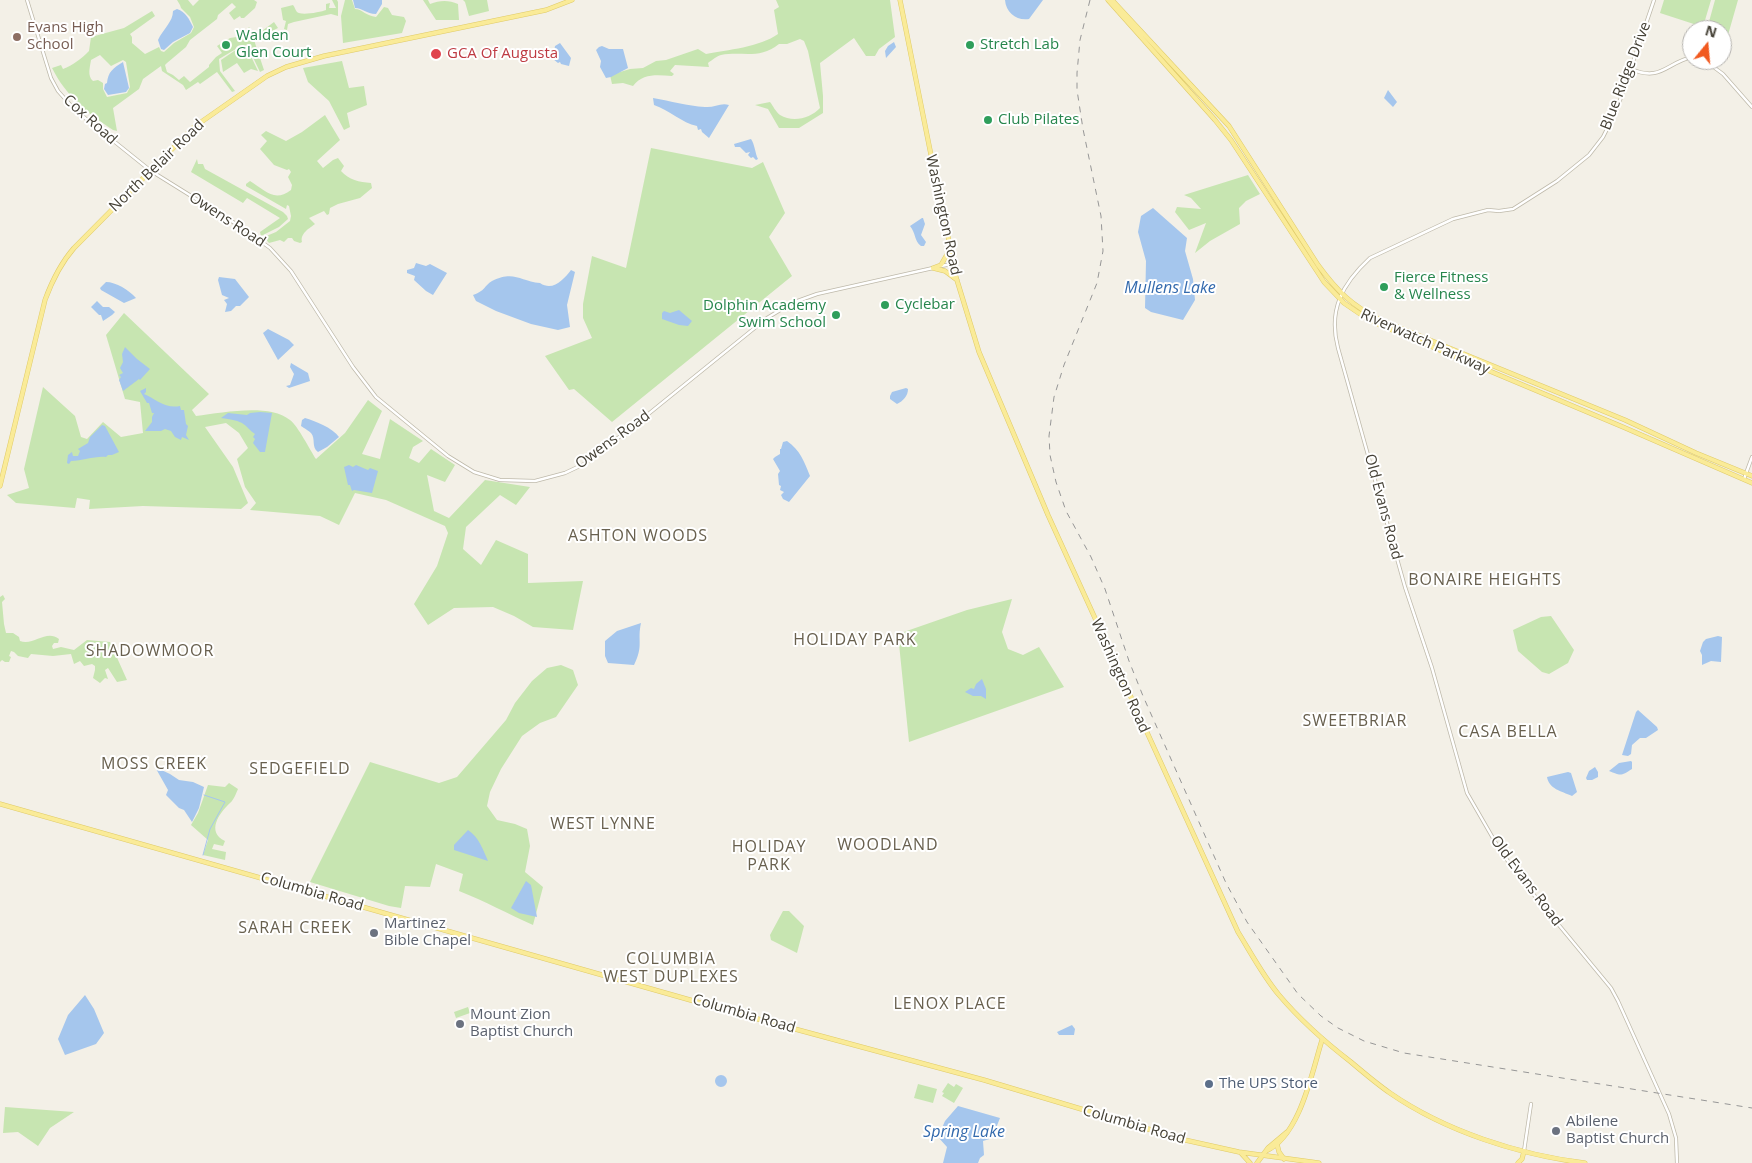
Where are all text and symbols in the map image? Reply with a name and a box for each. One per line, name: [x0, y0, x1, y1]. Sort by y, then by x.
place label: Evans High School: [27, 19, 104, 54]
street label: Blue Ridge Drive: [1597, 19, 1655, 133]
north arrow: [1682, 20, 1732, 70]
text: N: [1703, 20, 1719, 42]
place label: Walden Glen Court: [236, 27, 311, 62]
marker: Evans High School: [11, 31, 23, 43]
place label: Stretch Lab: [980, 36, 1059, 54]
marker: Walden Glen Court: [220, 39, 232, 51]
marker: Stretch Lab: [964, 39, 976, 51]
place label: GCA Of Augusta: [447, 45, 558, 63]
marker: GCA Of Augusta: [429, 47, 443, 61]
street label: Cox Road: [59, 91, 121, 149]
place label: Club Pilates: [998, 111, 1079, 129]
marker: Club Pilates: [982, 114, 994, 126]
street label: North Belair Road: [106, 116, 208, 216]
street label: Washington Road: [921, 153, 965, 277]
street label: Owens Road: [185, 189, 269, 251]
place label: Fierce Fitness & Wellness: [1394, 269, 1488, 304]
water label: Mullens Lake: [1124, 278, 1216, 298]
marker: Fierce Fitness & Wellness: [1378, 281, 1390, 293]
place label: Cyclebar: [895, 296, 955, 314]
place label: Dolphin Academy Swim School: [703, 297, 826, 332]
marker: Cyclebar: [879, 299, 891, 311]
street label: Riverwatch Parkway: [1358, 305, 1492, 379]
marker: Dolphin Academy Swim School: [830, 309, 842, 321]
street label: Owens Road: [572, 407, 654, 473]
street label: Old Evans Road: [1360, 452, 1406, 562]
district label: ASHTON WOODS: [566, 526, 710, 546]
district label: BONAIRE HEIGHTS: [1406, 570, 1564, 590]
street label: Washington Road: [1087, 616, 1153, 736]
district label: HOLIDAY PARK: [792, 630, 918, 650]
district label: SHADOWMOOR: [84, 641, 216, 661]
district label: SWEETBRIAR: [1301, 711, 1409, 731]
district label: CASA BELLA: [1457, 722, 1559, 742]
district label: MOSS CREEK: [100, 754, 208, 774]
district label: SEDGEFIELD: [248, 759, 352, 779]
district label: WEST LYNNE: [549, 814, 657, 834]
street label: Old Evans Road: [1486, 832, 1566, 930]
district label: WOODLAND: [836, 835, 940, 855]
district label: HOLIDAY PARK: [731, 837, 807, 875]
street label: Columbia Road: [258, 869, 366, 915]
place label: Martinez Bible Chapel: [384, 915, 471, 950]
district label: SARAH CREEK: [237, 918, 353, 938]
marker: Martinez Bible Chapel: [368, 927, 380, 939]
district label: COLUMBIA WEST DUPLEXES: [602, 949, 740, 987]
street label: Columbia Road: [690, 991, 798, 1037]
district label: LENOX PLACE: [892, 994, 1008, 1014]
place label: Mount Zion Baptist Church: [470, 1006, 573, 1041]
marker: Mount Zion Baptist Church: [454, 1018, 466, 1030]
place label: The UPS Store: [1219, 1075, 1318, 1093]
marker: The UPS Store: [1203, 1078, 1215, 1090]
street label: Columbia Road: [1080, 1102, 1188, 1148]
place label: Abilene Baptist Church: [1566, 1113, 1669, 1148]
water label: Spring Lake: [923, 1122, 1005, 1142]
marker: Abilene Baptist Church: [1550, 1125, 1562, 1137]

